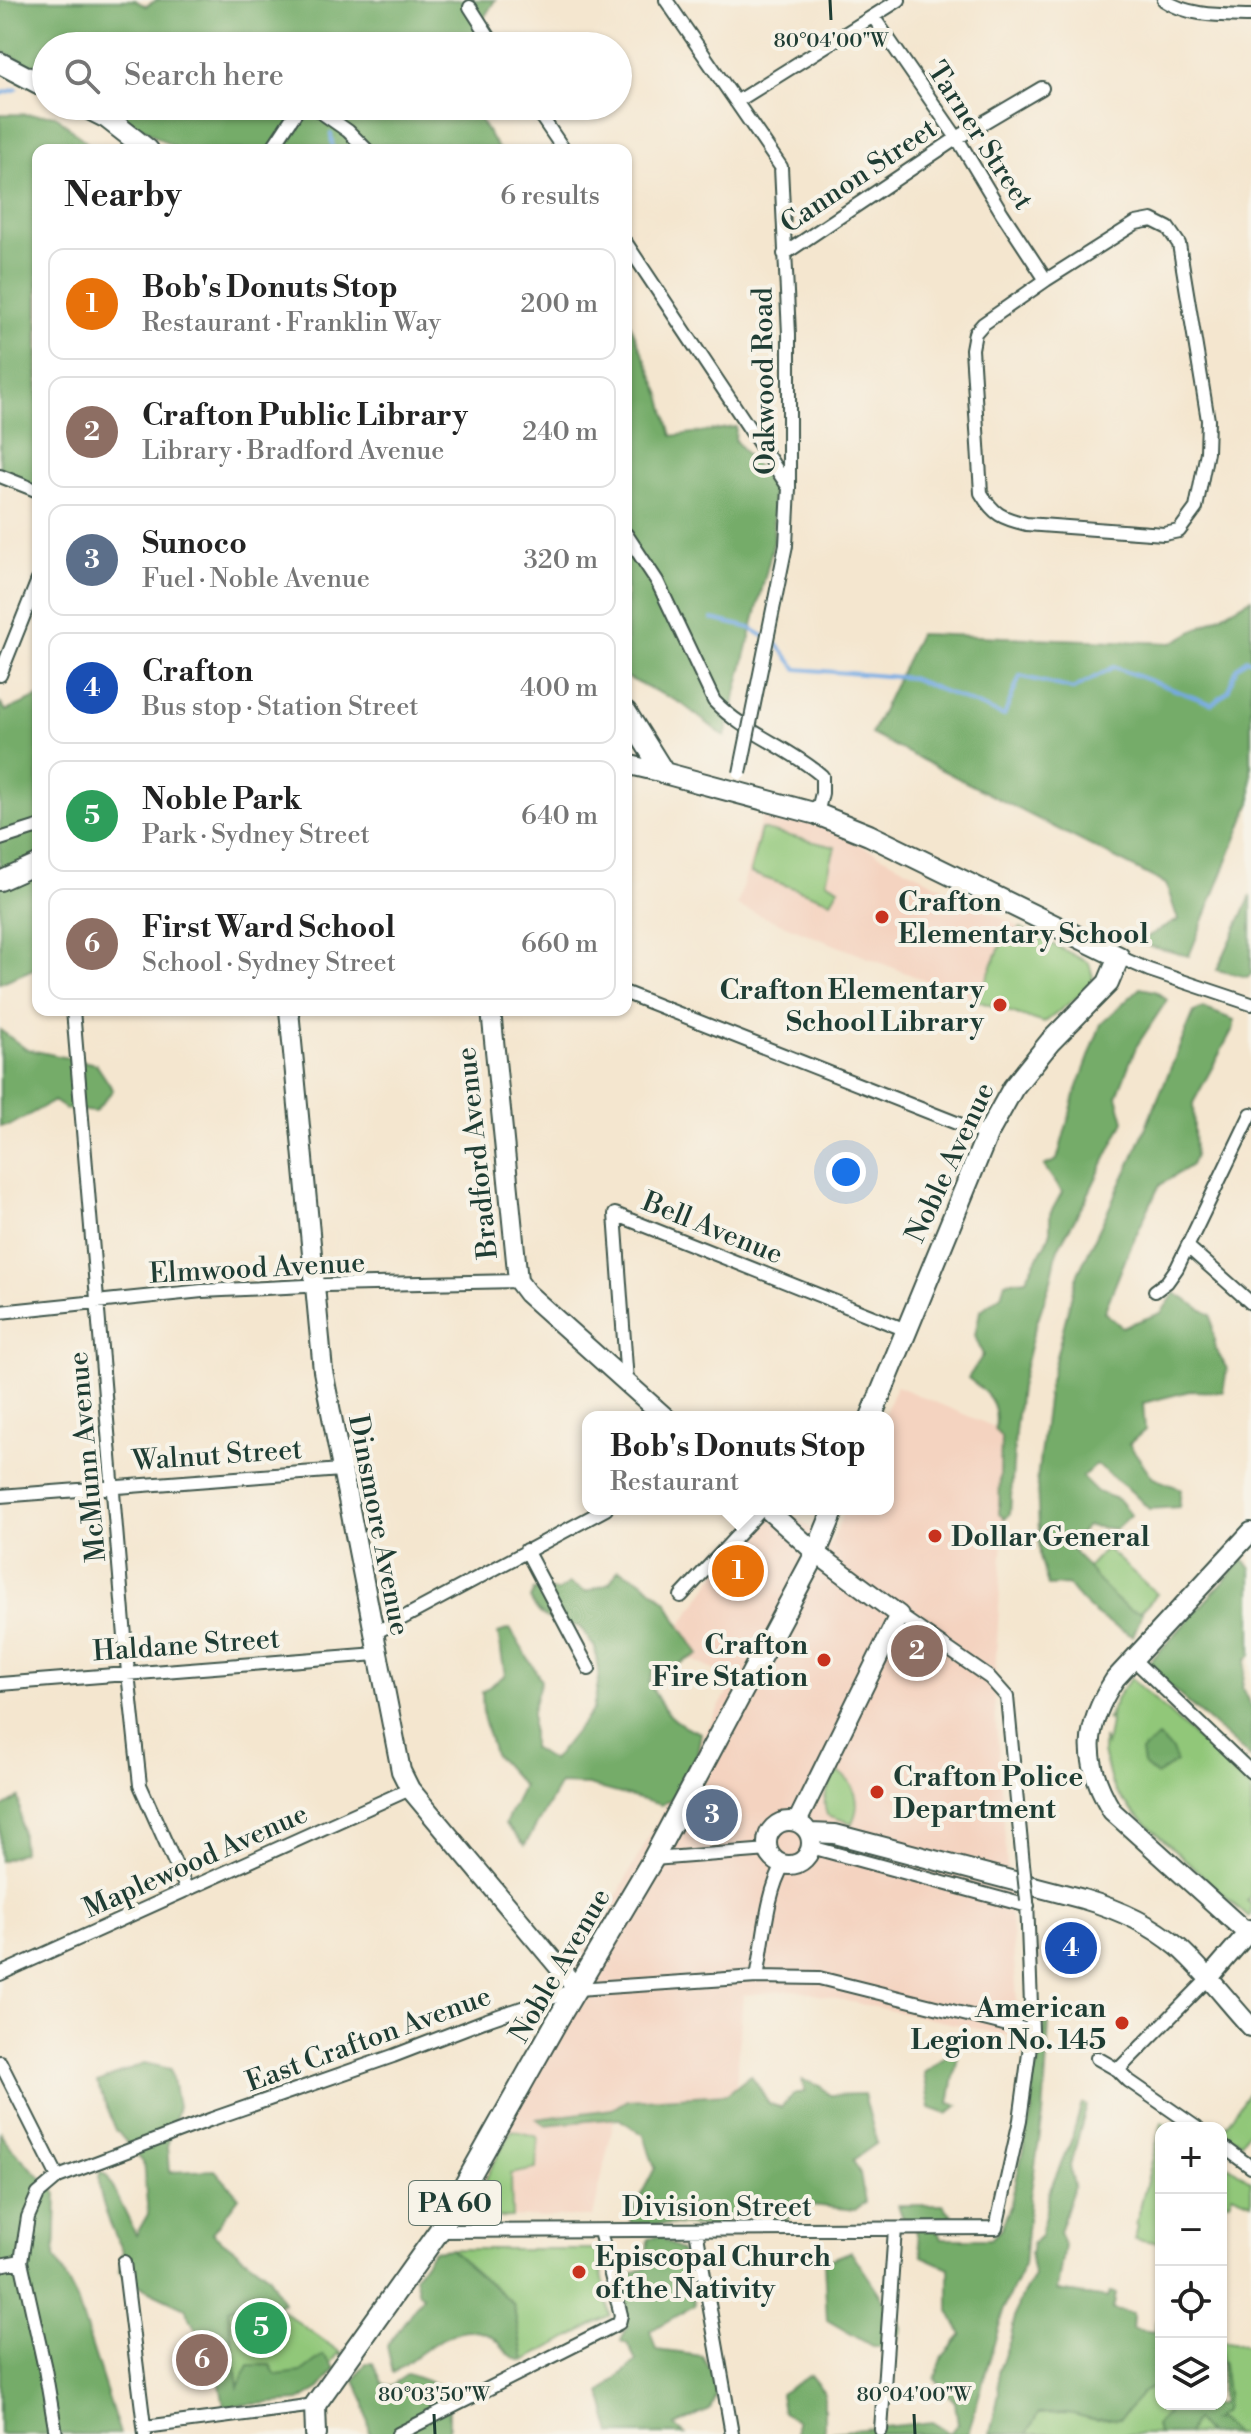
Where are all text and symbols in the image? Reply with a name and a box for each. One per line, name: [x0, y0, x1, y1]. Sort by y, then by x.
text: 80°04'00"W: [774, 29, 889, 54]
search box: [32, 32, 632, 120]
icon: search: [60, 54, 104, 98]
street label: Tarner Street: [919, 55, 1041, 217]
text: Search here: [124, 57, 284, 95]
street label: Cannon Street: [774, 111, 944, 241]
text: Nearby: [64, 175, 182, 217]
text: 6 results: [500, 180, 600, 212]
text: Bob's Donuts Stop: [142, 269, 398, 307]
street label: Oakwood Road: [745, 287, 784, 475]
text: 1: [86, 288, 98, 320]
text: 200 m: [521, 288, 598, 320]
text: Restaurant · Franklin Way: [142, 307, 441, 339]
text: Crafton Public Library: [142, 397, 468, 435]
text: 2: [84, 416, 100, 448]
text: 240 m: [522, 416, 598, 448]
text: Library · Bradford Avenue: [142, 435, 444, 467]
text: Sunoco: [142, 525, 247, 563]
text: 3: [84, 544, 100, 576]
text: 320 m: [523, 544, 598, 576]
text: Fuel · Noble Avenue: [142, 563, 370, 595]
text: Crafton: [142, 653, 253, 691]
text: 4: [83, 672, 101, 704]
text: 400 m: [520, 672, 598, 704]
text: Bus stop · Station Street: [142, 691, 419, 723]
text: Noble Park: [142, 781, 302, 819]
text: 5: [84, 800, 100, 832]
text: 640 m: [521, 800, 598, 832]
text: Park · Sydney Street: [142, 819, 370, 851]
place label: Crafton Elementary School: [898, 885, 1149, 952]
marker: Crafton Elementary School: [873, 908, 891, 926]
text: First Ward School: [142, 909, 395, 947]
text: 6: [84, 928, 100, 960]
text: 660 m: [521, 928, 598, 960]
text: School · Sydney Street: [142, 947, 396, 979]
place label: Crafton Elementary School Library: [719, 973, 985, 1040]
marker: Crafton Elementary School Library: [991, 996, 1009, 1014]
street label: Bradford Avenue: [449, 1045, 506, 1262]
street label: Noble Avenue: [898, 1077, 1003, 1248]
your location: [826, 1152, 866, 1192]
street label: Bell Avenue: [636, 1184, 788, 1272]
street label: Elmwood Avenue: [148, 1245, 366, 1292]
street label: McMunn Avenue: [61, 1350, 114, 1564]
popup: [582, 1411, 894, 1515]
street label: Dinsmore Avenue: [340, 1412, 417, 1639]
text: Bob's Donuts Stop: [610, 1428, 866, 1466]
street label: Walnut Street: [130, 1432, 303, 1479]
text: Restaurant: [610, 1466, 739, 1498]
place label: Dollar General: [951, 1520, 1150, 1555]
marker: Dollar General: [926, 1527, 944, 1545]
pin: 1: [712, 1541, 764, 1601]
street label: Haldane Street: [91, 1621, 281, 1669]
pin: 2: [891, 1621, 943, 1681]
place label: Crafton Fire Station: [652, 1628, 808, 1695]
marker: Crafton Fire Station: [815, 1651, 833, 1669]
place label: Crafton Police Department: [893, 1760, 1083, 1827]
marker: Crafton Police Department: [868, 1783, 886, 1801]
pin: 3: [686, 1785, 738, 1845]
street label: Maplewood Avenue: [78, 1796, 313, 1927]
street label: Noble Avenue: [502, 1882, 619, 2049]
pin: 4: [1045, 1918, 1097, 1978]
street label: East Crafton Avenue: [241, 1979, 496, 2100]
place label: American Legion No. 145: [910, 1991, 1106, 2058]
marker: American Legion No. 145: [1113, 2014, 1131, 2032]
map controls: [1155, 2122, 1227, 2410]
button: +: [1155, 2122, 1227, 2194]
road number: PA 60: [409, 2181, 501, 2225]
street label: Division Street: [622, 2190, 812, 2225]
button: −: [1155, 2194, 1227, 2266]
place label: Episcopal Church of the Nativity: [595, 2240, 831, 2307]
marker: Episcopal Church of the Nativity: [570, 2263, 588, 2281]
button: locate: [1155, 2266, 1227, 2338]
pin: 5: [235, 2298, 287, 2358]
pin: 6: [176, 2330, 228, 2390]
button: layers: [1155, 2338, 1227, 2410]
text: 80°03'50"W: [378, 2383, 491, 2408]
text: 80°04'00"W: [857, 2383, 972, 2408]

